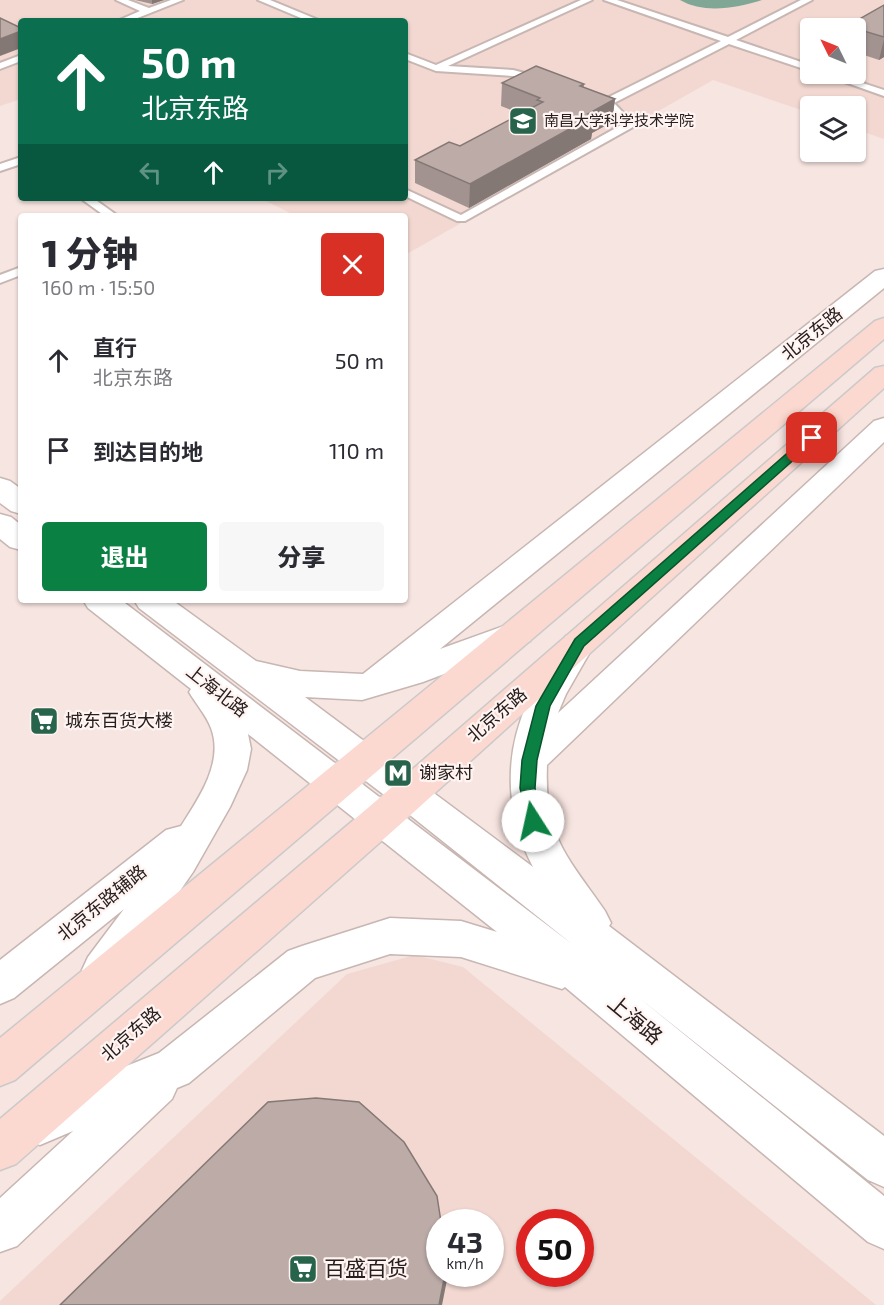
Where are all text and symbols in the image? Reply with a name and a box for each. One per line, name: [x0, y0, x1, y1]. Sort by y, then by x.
north arrow: [800, 18, 866, 84]
map controls: [800, 18, 866, 162]
text: 50 m: [141, 36, 237, 86]
icon: ahead: [42, 42, 120, 120]
text: 北京东路: [141, 91, 249, 123]
button: layers: [800, 96, 866, 162]
school or university icon: 南昌大学科学技术学院: [507, 105, 539, 137]
place label: 南昌大学科学技术学院: [544, 111, 694, 129]
icon: left: [134, 156, 167, 189]
icon: ahead: [197, 156, 230, 189]
icon: right: [260, 156, 293, 189]
text: 1 分钟: [42, 231, 138, 274]
button: close: [321, 233, 384, 296]
text: 160 m · 15:50: [42, 275, 155, 299]
street label: 北京东路: [776, 302, 846, 364]
text: 直行: [93, 334, 137, 360]
icon: ahead: [42, 344, 75, 377]
text: 50 m: [335, 347, 384, 373]
text: 北京东路: [93, 365, 173, 389]
pin: [786, 412, 837, 463]
icon: arrive: [795, 421, 828, 454]
icon: arrive: [42, 434, 75, 467]
text: 110 m: [329, 437, 384, 463]
text: 到达目的地: [93, 438, 203, 464]
button: 退出: [42, 522, 207, 591]
button: 分享: [219, 522, 384, 591]
street label: 上海北路: [182, 659, 253, 721]
street label: 北京东路: [462, 682, 531, 746]
supermarket icon: 城东百货大楼: [28, 705, 60, 737]
place label: 城东百货大楼: [65, 709, 173, 731]
metro station icon: 谢家村: [382, 757, 414, 789]
place label: 谢家村: [419, 761, 473, 783]
position arrow: [501, 789, 565, 853]
street label: 北京东路辅路: [52, 860, 150, 945]
street label: 上海路: [604, 989, 668, 1049]
street label: 北京东路: [96, 1001, 165, 1065]
speed limit sign: 50: [516, 1209, 594, 1287]
text: 43: [447, 1223, 483, 1259]
supermarket icon: 百盛百货: [287, 1253, 319, 1285]
text: km/h: [446, 1254, 484, 1272]
place label: 百盛百货: [324, 1255, 408, 1280]

